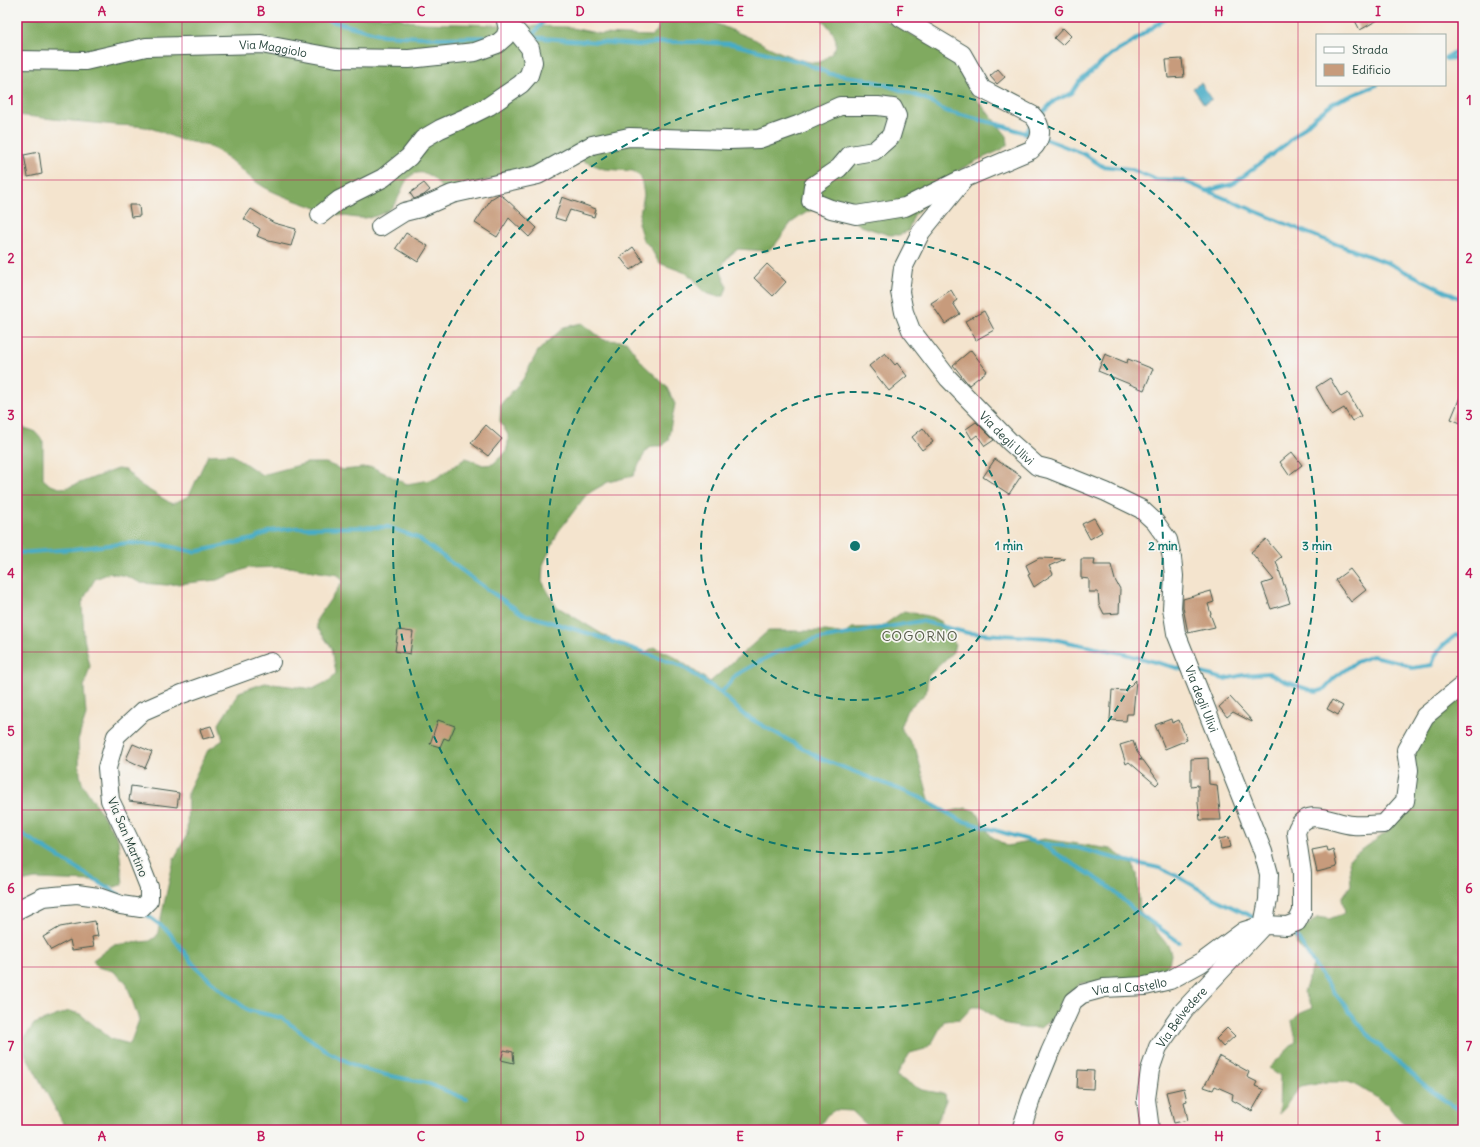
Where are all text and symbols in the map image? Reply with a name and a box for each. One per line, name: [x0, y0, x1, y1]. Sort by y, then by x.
text: A: [98, 3, 107, 20]
text: B: [257, 3, 266, 20]
text: C: [417, 3, 426, 20]
text: D: [575, 3, 585, 20]
text: E: [736, 3, 744, 20]
text: F: [896, 3, 904, 20]
text: G: [1054, 3, 1064, 20]
text: H: [1214, 3, 1224, 20]
text: I: [1375, 3, 1381, 20]
legend: [1316, 34, 1446, 86]
street label: Via Maggiolo: [239, 36, 309, 60]
text: Strada: [1352, 42, 1388, 57]
text: Edificio: [1352, 62, 1391, 77]
text: 1: [8, 92, 14, 109]
text: 1: [1466, 92, 1472, 109]
text: 2: [7, 250, 15, 267]
text: 2: [1465, 250, 1473, 267]
text: 3: [7, 407, 15, 424]
text: 3: [1465, 407, 1473, 424]
street label: Via degli Ulivi: [977, 408, 1037, 468]
text: 1 min: [995, 538, 1023, 553]
text: 2 min: [1148, 538, 1178, 553]
text: 3 min: [1302, 538, 1332, 553]
centre of rings: [848, 539, 862, 553]
text: 4: [7, 565, 15, 582]
text: 4: [1465, 565, 1473, 582]
district label: COGORNO: [881, 627, 959, 645]
street label: Via degli Ulivi: [1182, 663, 1222, 734]
text: 5: [7, 723, 15, 740]
text: 5: [1465, 723, 1473, 740]
street label: Via San Martino: [104, 795, 152, 879]
text: 6: [7, 880, 15, 897]
text: 6: [1465, 880, 1473, 897]
street label: Via al Castello: [1091, 974, 1168, 998]
street label: Via Belvedere: [1153, 983, 1210, 1050]
text: 7: [8, 1038, 15, 1055]
text: 7: [1466, 1038, 1473, 1055]
text: A: [98, 1128, 107, 1145]
text: B: [257, 1128, 266, 1145]
text: C: [417, 1128, 426, 1145]
text: D: [575, 1128, 585, 1145]
text: E: [736, 1128, 744, 1145]
text: F: [896, 1128, 904, 1145]
text: G: [1054, 1128, 1064, 1145]
text: H: [1214, 1128, 1224, 1145]
text: I: [1375, 1128, 1381, 1145]

